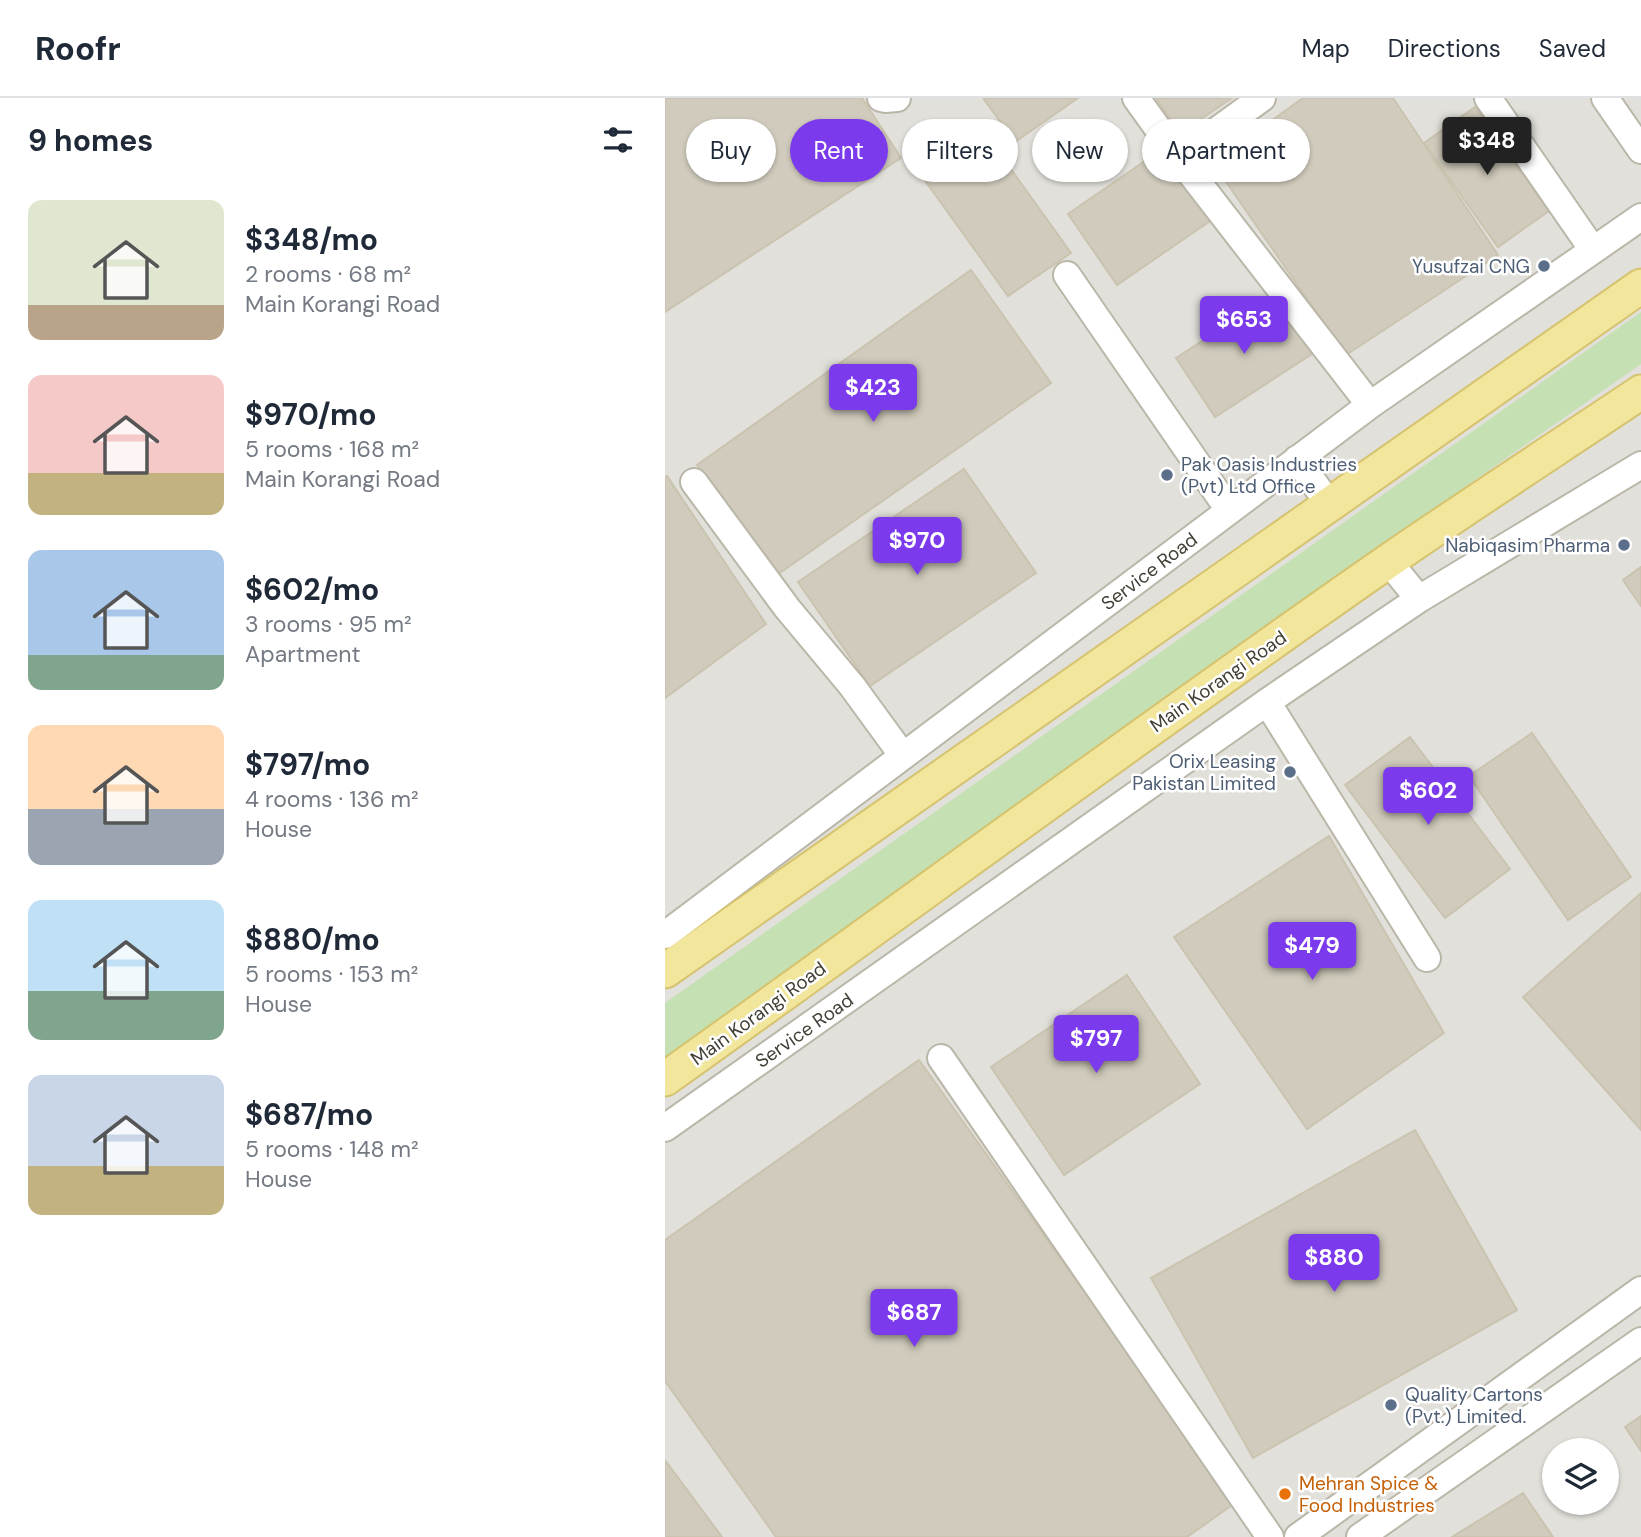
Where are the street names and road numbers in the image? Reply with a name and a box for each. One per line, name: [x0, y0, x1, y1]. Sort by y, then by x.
street label: Service Road: [1096, 527, 1202, 616]
street label: Main Korangi Road: [1145, 625, 1292, 738]
street label: Main Korangi Road: [686, 956, 831, 1071]
street label: Service Road: [750, 987, 858, 1073]

